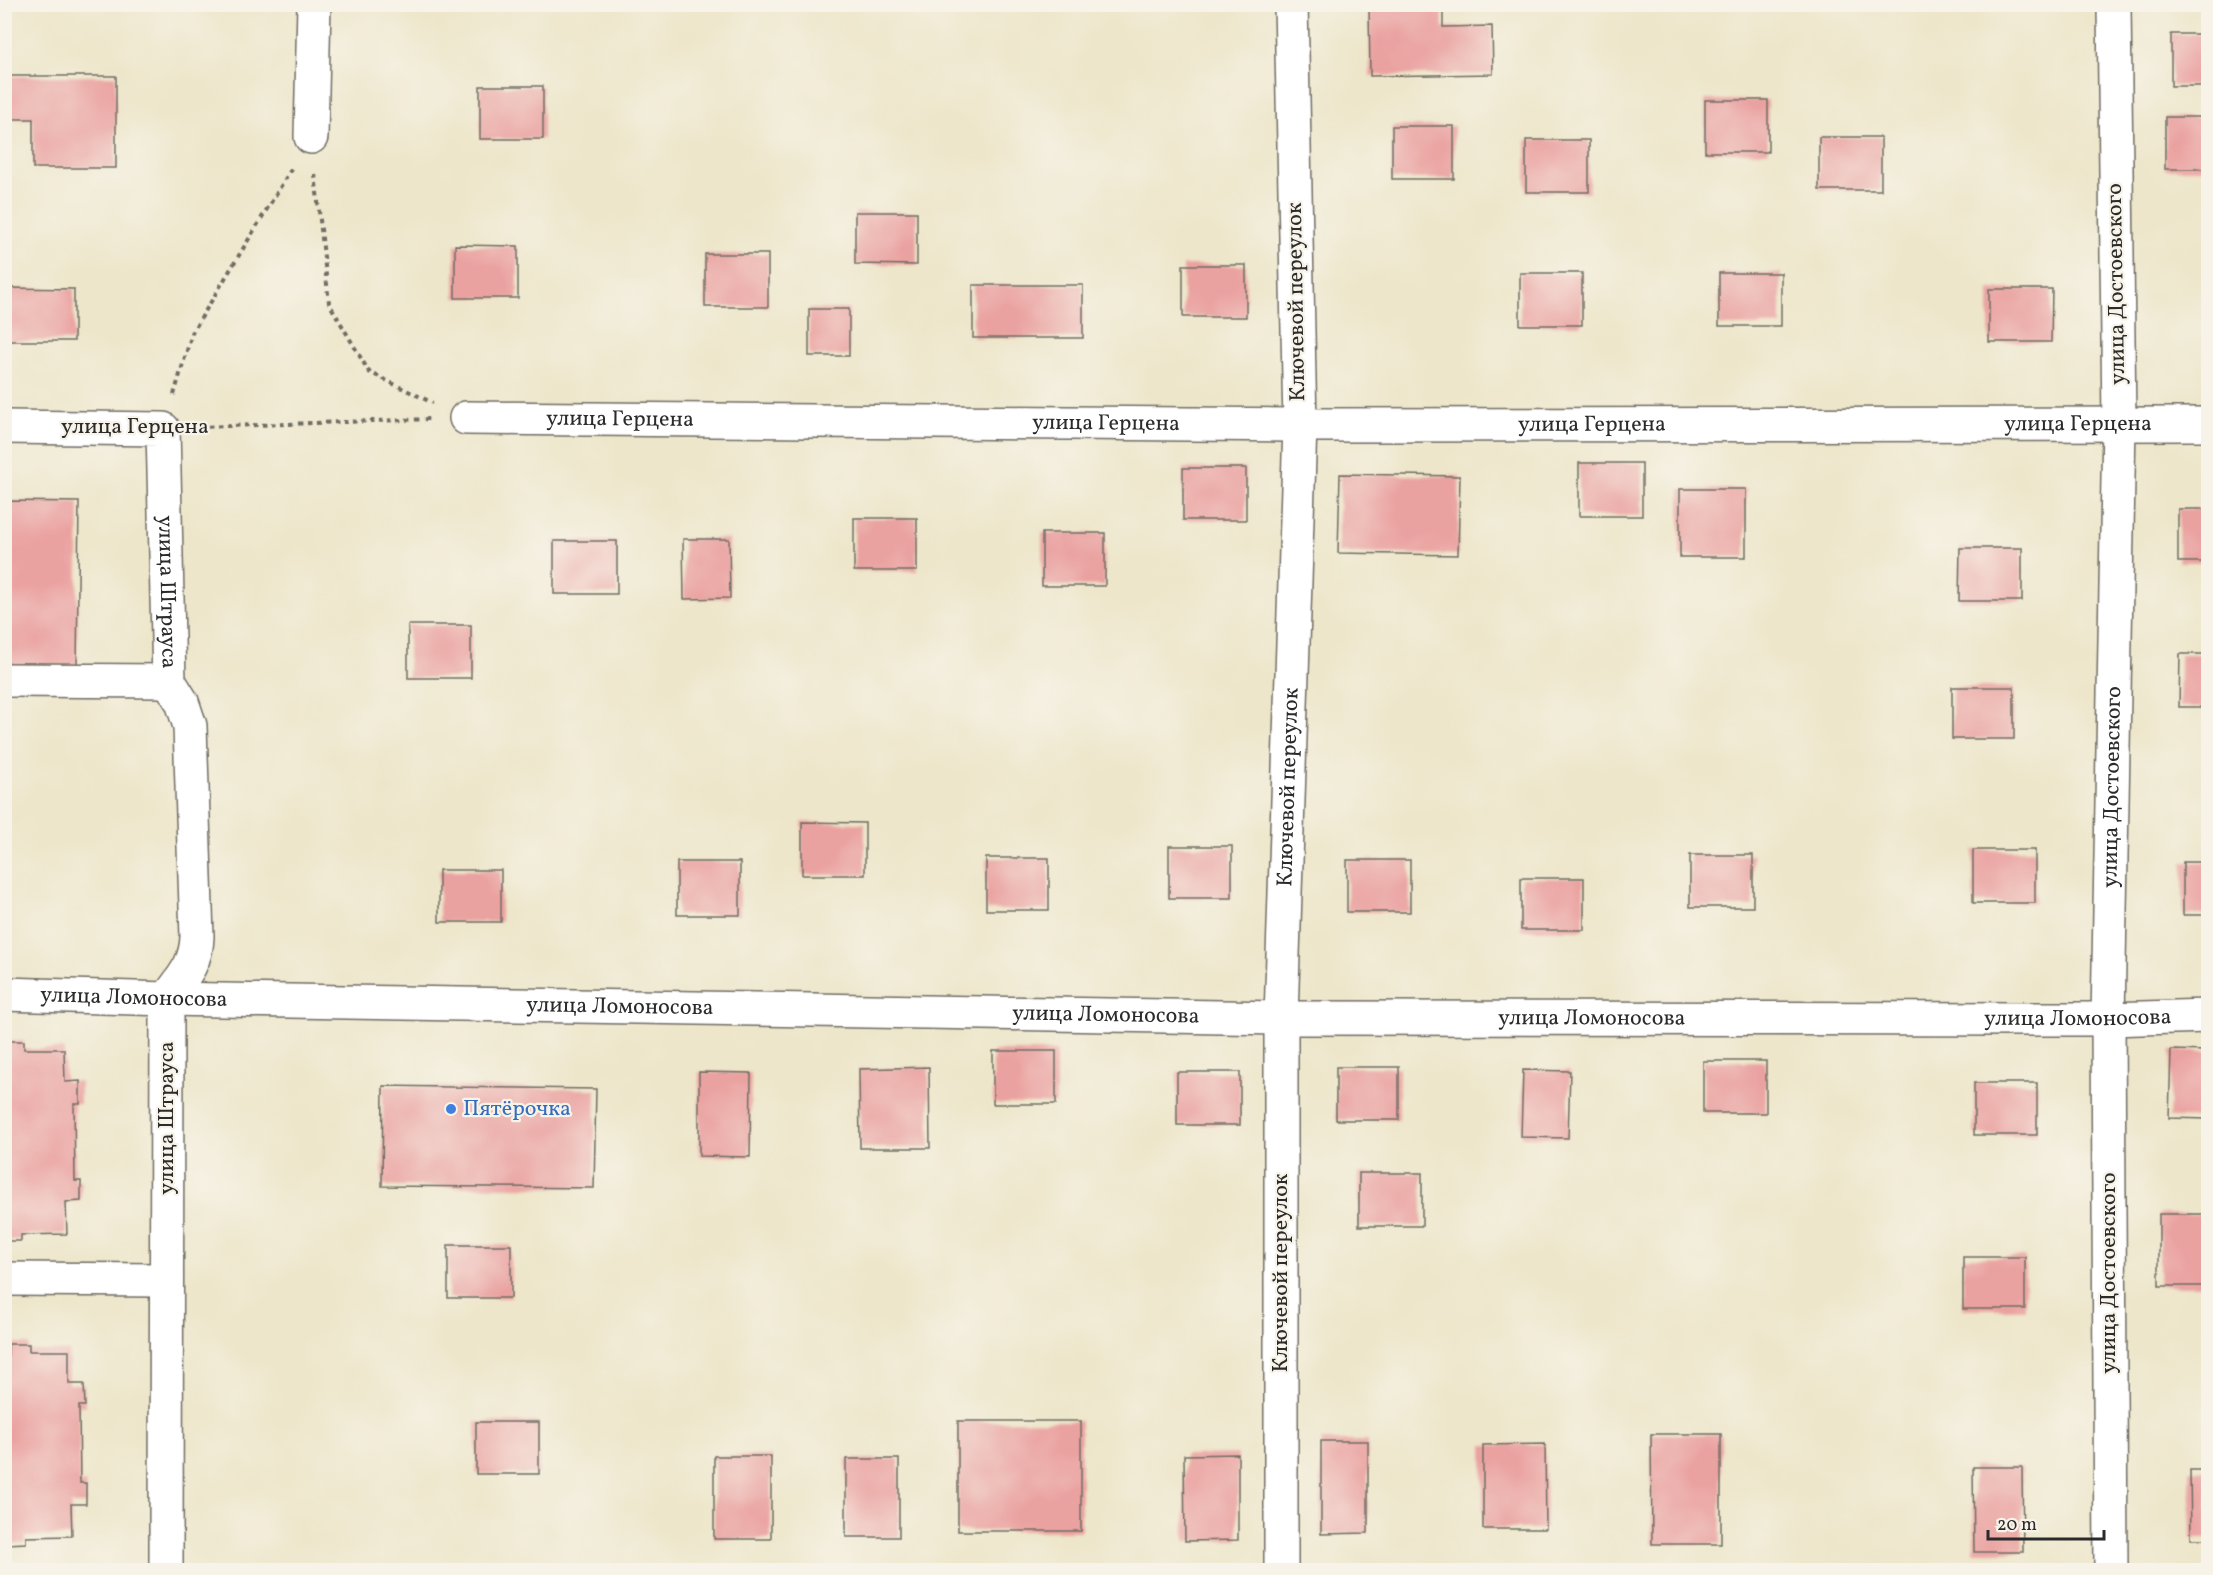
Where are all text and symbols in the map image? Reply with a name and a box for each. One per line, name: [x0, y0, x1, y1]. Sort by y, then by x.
street label: улица Достоевского: [2100, 183, 2134, 385]
street label: Ключевой переулок: [1280, 202, 1314, 402]
street label: улица Герцена: [546, 403, 694, 435]
street label: улица Герцена: [1032, 407, 1180, 439]
street label: улица Герцена: [1518, 409, 1666, 440]
street label: улица Герцена: [2004, 409, 2152, 440]
street label: улица Герцена: [61, 412, 209, 443]
street label: улица Штрауса: [150, 515, 184, 669]
street label: улица Достоевского: [2095, 686, 2130, 888]
street label: Ключевой переулок: [1270, 687, 1307, 887]
street label: улица Ломоносова: [40, 980, 228, 1016]
street label: улица Ломоносова: [526, 990, 714, 1024]
street label: улица Ломоносова: [1012, 998, 1200, 1032]
street label: улица Ломоносова: [1984, 1002, 2172, 1035]
street label: улица Ломоносова: [1498, 1003, 1686, 1034]
street label: улица Штрауса: [152, 1041, 183, 1195]
place label: Пятёрочка: [463, 1094, 571, 1125]
marker: Пятёрочка: [444, 1102, 458, 1116]
street label: улица Достоевского: [2094, 1172, 2125, 1374]
street label: Ключевой переулок: [1266, 1173, 1297, 1373]
scale bar: [1988, 1503, 2104, 1541]
text: 20 m: [1997, 1513, 2037, 1538]

